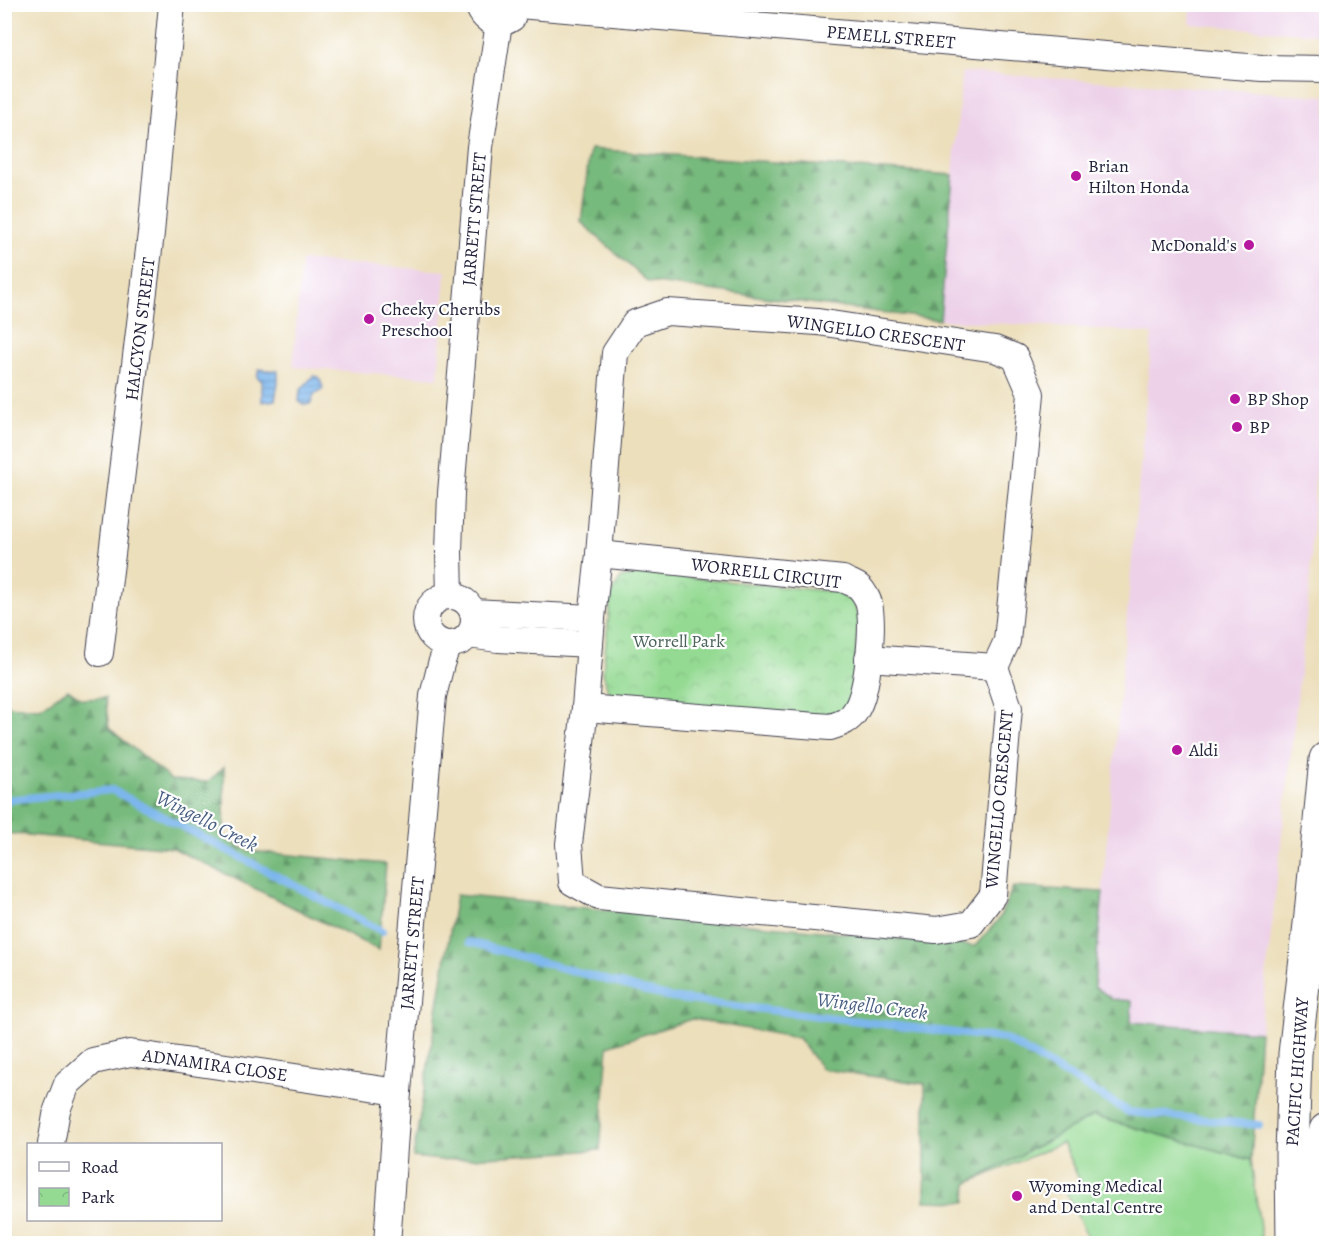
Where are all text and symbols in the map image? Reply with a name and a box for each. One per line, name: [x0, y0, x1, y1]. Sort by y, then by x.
street label: PEMELL STREET: [826, 19, 957, 55]
street label: JARRETT STREET: [456, 151, 492, 287]
place label: Brian Hilton Honda: [1088, 154, 1190, 199]
marker: Brian Hilton Honda: [1069, 169, 1083, 183]
place label: McDonald's: [1151, 233, 1237, 257]
marker: McDonald's: [1242, 238, 1256, 252]
street label: HALCYON STREET: [119, 256, 161, 402]
place label: Cheeky Cherubs Preschool: [381, 297, 501, 342]
street label: WINGELLO CRESCENT: [784, 308, 967, 357]
marker: Cheeky Cherubs Preschool: [362, 312, 376, 326]
place label: BP Shop: [1247, 387, 1309, 411]
marker: BP Shop: [1228, 392, 1242, 406]
place label: BP: [1249, 415, 1270, 439]
marker: BP: [1230, 420, 1244, 434]
street label: WORRELL CIRCUIT: [689, 552, 842, 594]
park label: Worrell Park: [632, 629, 725, 653]
street label: WINGELLO CRESCENT: [979, 708, 1019, 890]
place label: Aldi: [1188, 738, 1218, 762]
marker: Aldi: [1170, 743, 1184, 757]
water label: Wingello Creek: [151, 784, 263, 858]
street label: JARRETT STREET: [394, 875, 430, 1011]
water label: Wingello Creek: [815, 986, 929, 1026]
street label: PACIFIC HIGHWAY: [1280, 995, 1314, 1147]
street label: ADNAMIRA CLOSE: [140, 1043, 289, 1087]
legend: [27, 1143, 222, 1221]
text: Road: [81, 1155, 119, 1179]
place label: Wyoming Medical and Dental Centre: [1028, 1174, 1163, 1219]
text: Park: [81, 1185, 115, 1209]
marker: Wyoming Medical and Dental Centre: [1010, 1189, 1024, 1203]

